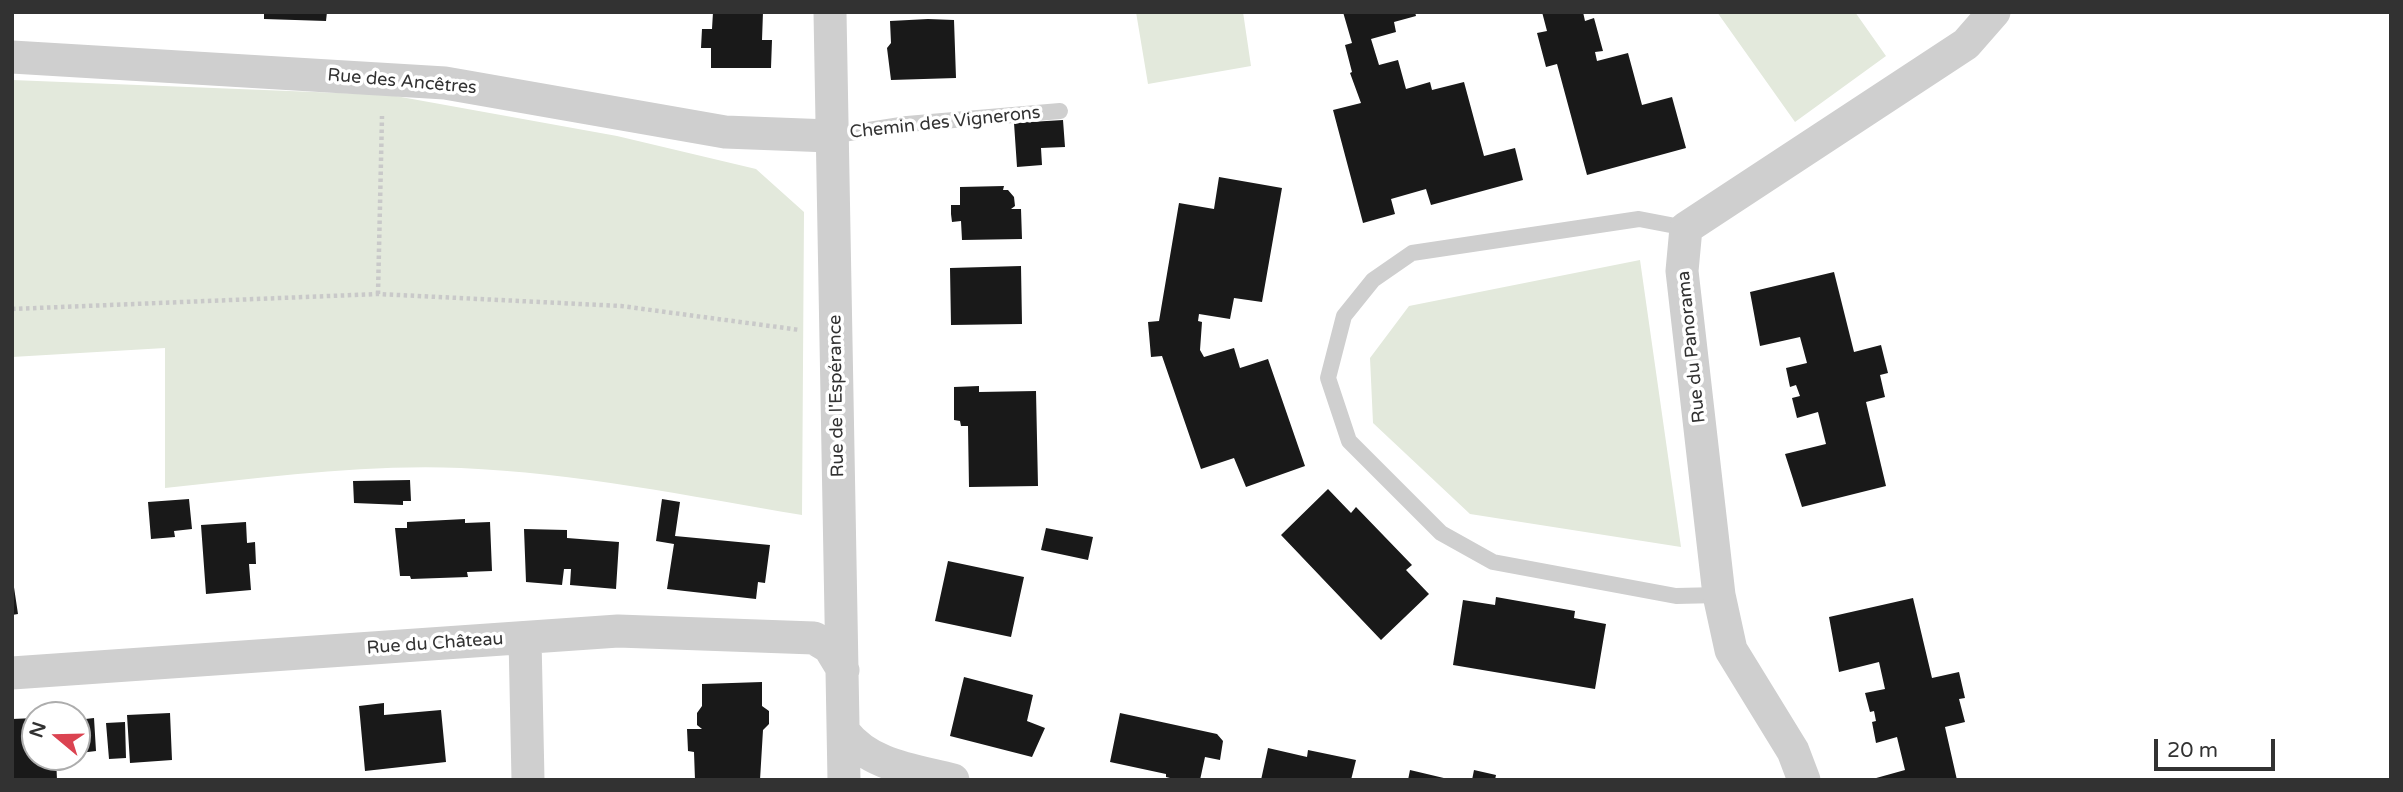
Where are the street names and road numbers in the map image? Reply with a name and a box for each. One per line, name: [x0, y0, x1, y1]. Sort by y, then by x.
street label: Rue des Ancêtres: [326, 65, 478, 99]
street label: Chemin des Vignerons: [849, 102, 1041, 144]
street label: Rue du Panorama: [1673, 270, 1711, 424]
street label: Rue de l'Espérance: [825, 315, 849, 477]
street label: Rue du Château: [366, 628, 504, 660]

